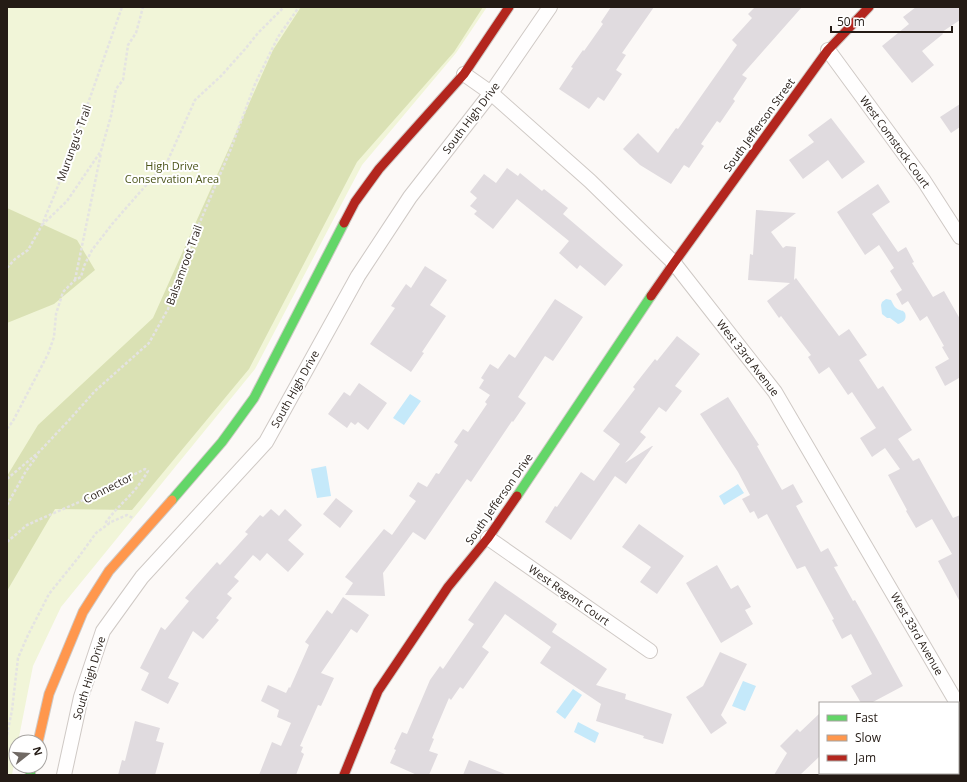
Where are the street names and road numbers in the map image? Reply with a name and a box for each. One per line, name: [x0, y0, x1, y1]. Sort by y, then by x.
street label: South Jefferson Street: [720, 75, 798, 175]
street label: South High Drive: [439, 79, 503, 157]
street label: West Comstock Court: [857, 93, 934, 191]
street label: Murungu's Trail: [53, 103, 94, 183]
street label: Balsamroot Trail: [162, 223, 205, 307]
street label: West 33rd Avenue: [714, 316, 783, 399]
street label: South High Drive: [267, 347, 322, 430]
street label: South Jefferson Drive: [461, 450, 536, 547]
street label: Connector: [81, 468, 135, 506]
street label: West Regent Court: [526, 561, 613, 628]
street label: West 33rd Avenue: [888, 590, 947, 678]
street label: South High Drive: [69, 634, 108, 721]

